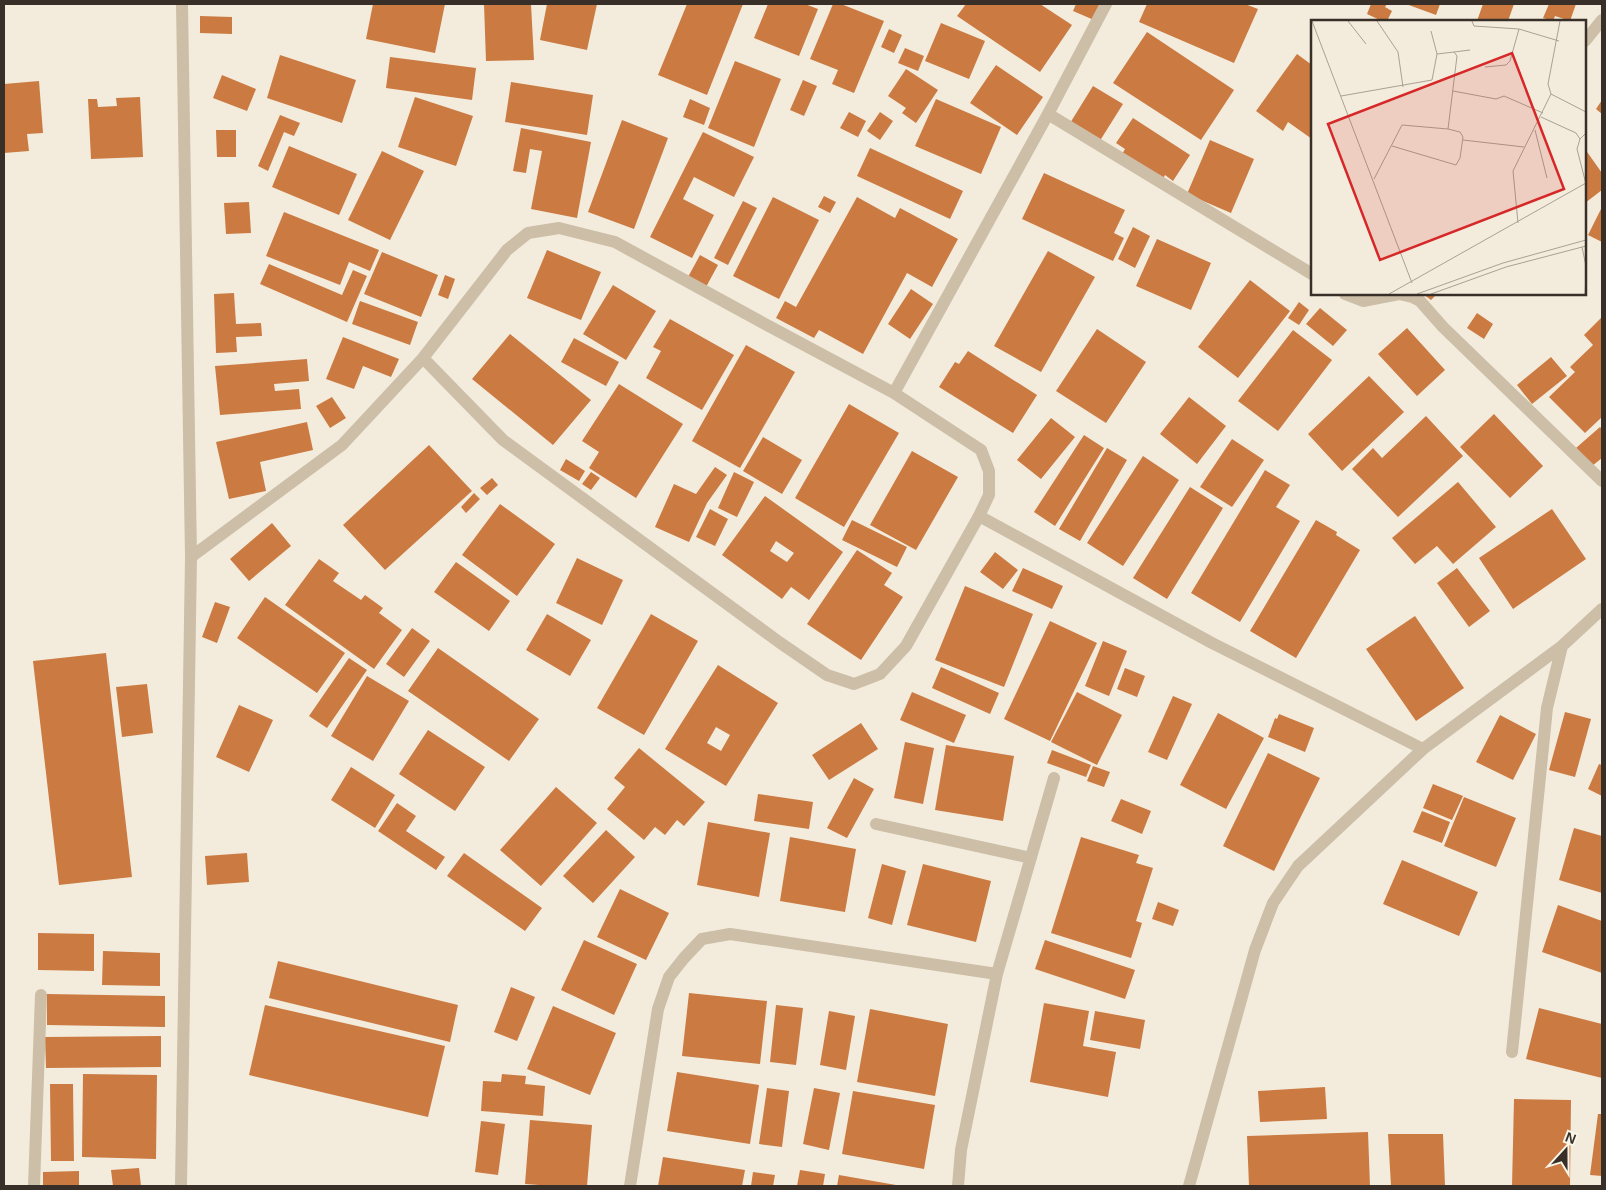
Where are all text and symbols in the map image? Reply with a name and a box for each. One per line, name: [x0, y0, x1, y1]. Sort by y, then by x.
inset map: [1311, 20, 1586, 295]
north arrow: [1541, 1125, 1591, 1175]
text: N: [1563, 1129, 1578, 1147]

